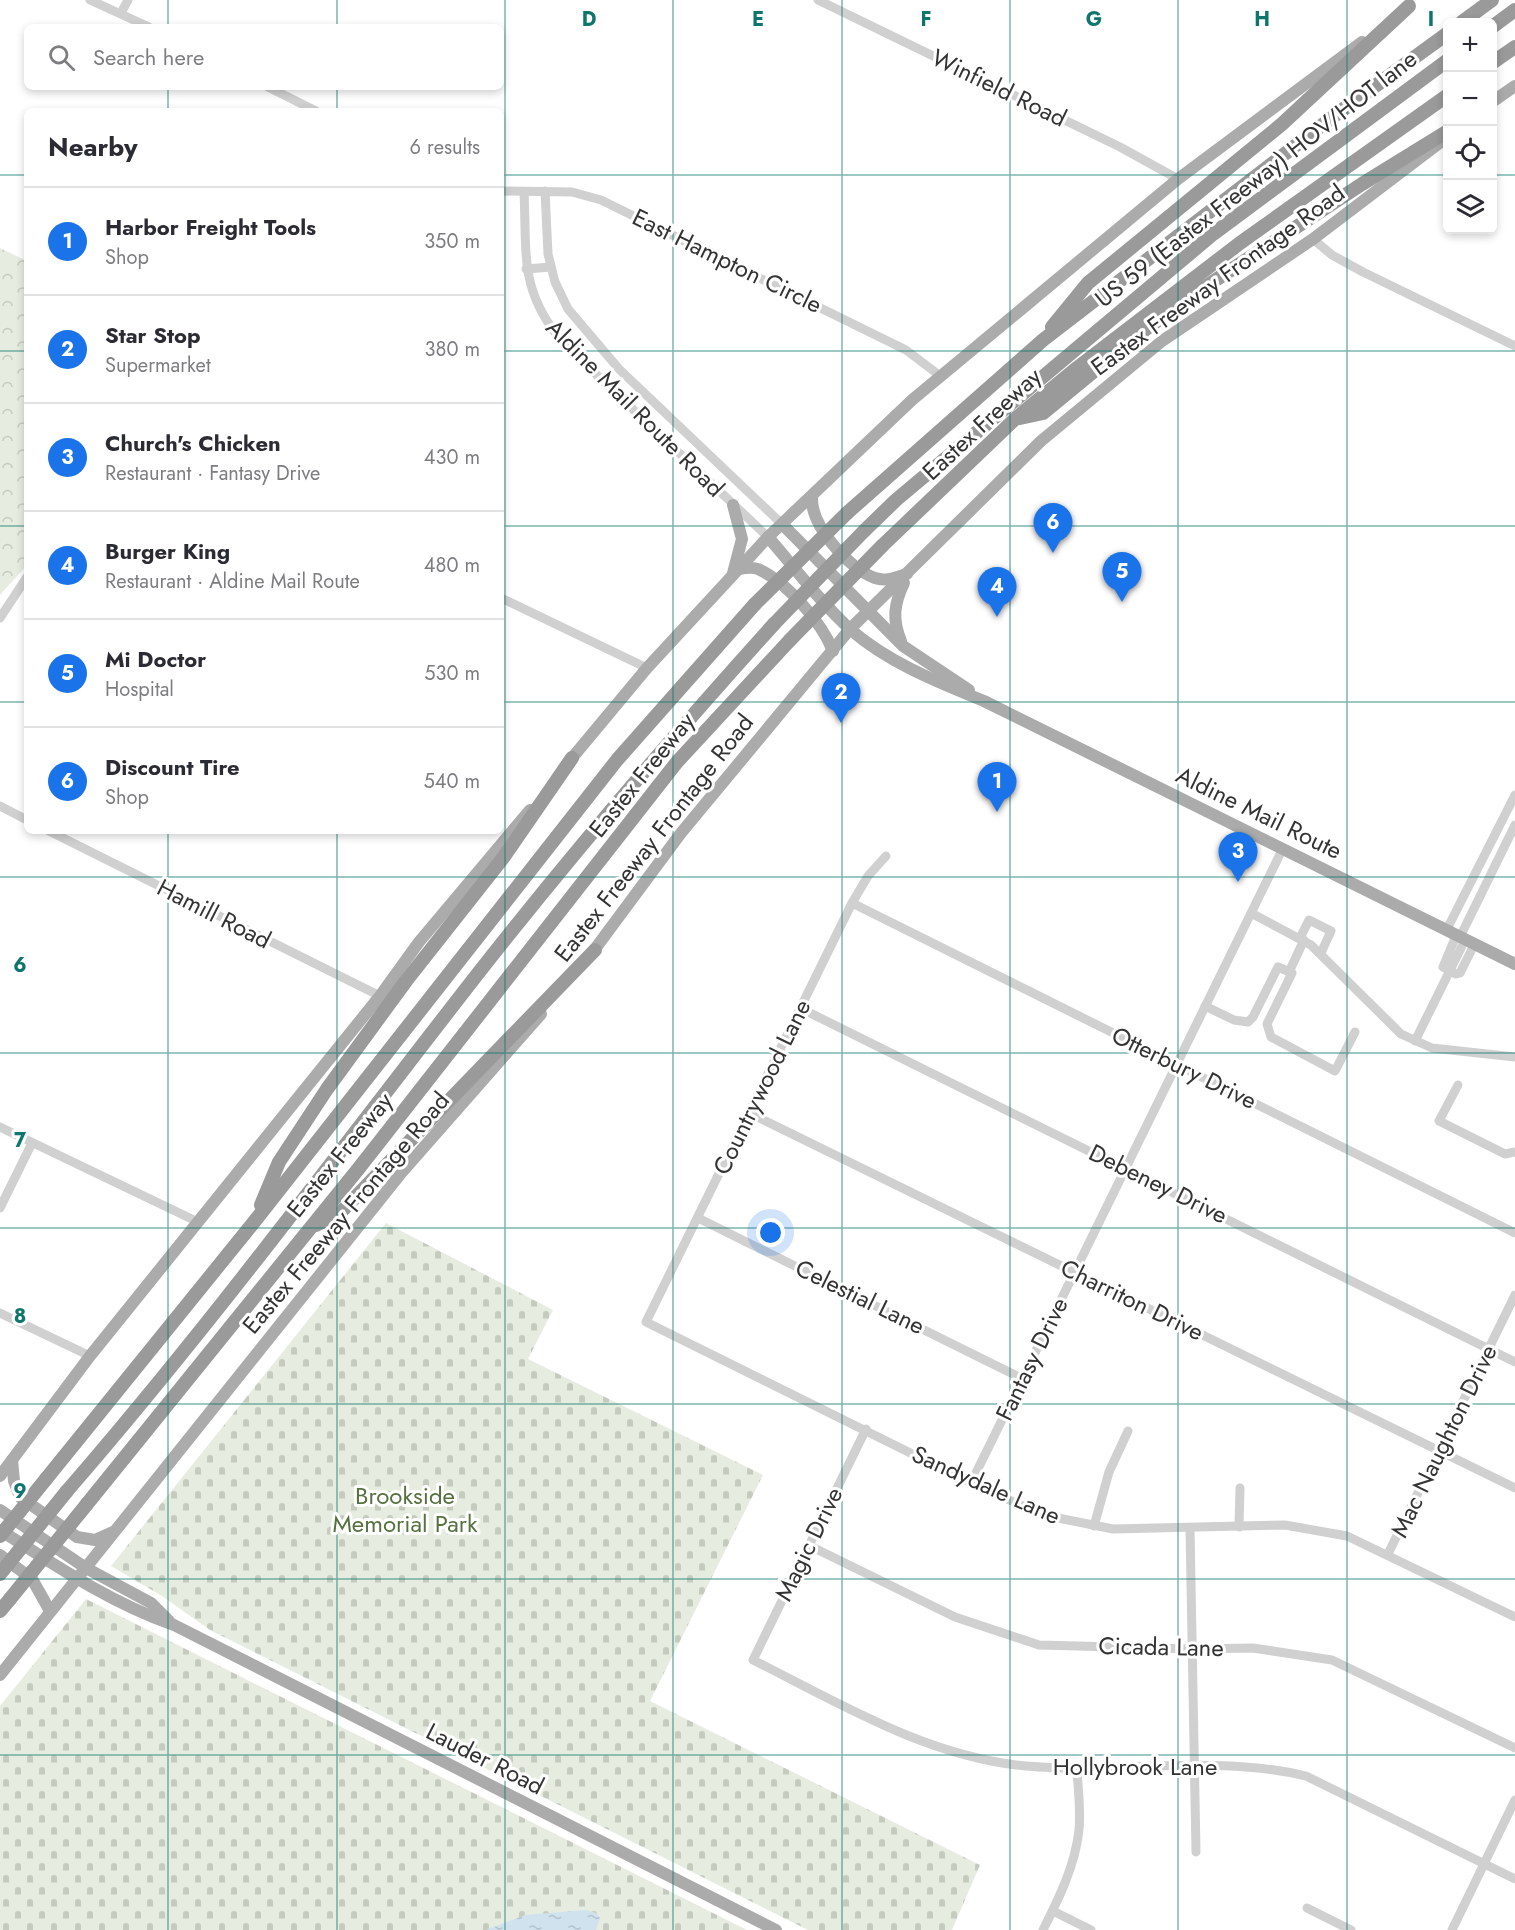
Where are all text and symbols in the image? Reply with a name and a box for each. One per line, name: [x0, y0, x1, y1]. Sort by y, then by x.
text: D: [582, 5, 596, 34]
text: E: [752, 5, 764, 34]
text: F: [920, 5, 932, 34]
text: G: [1086, 5, 1102, 34]
text: H: [1254, 5, 1270, 34]
text: I: [1428, 5, 1434, 34]
map controls: [1443, 18, 1497, 234]
button: +: [1443, 18, 1497, 72]
search box: [24, 24, 504, 90]
street label: Winfield Road: [926, 40, 1073, 135]
icon: search: [45, 41, 78, 74]
text: Search here: [93, 41, 204, 73]
street label: US 59 (Eastex Freeway) HOV/HOT lane: [1087, 42, 1424, 316]
button: −: [1443, 72, 1497, 126]
button: locate: [1443, 126, 1497, 180]
text: Nearby: [48, 128, 137, 166]
text: 6 results: [410, 133, 480, 162]
street label: Eastex Freeway Frontage Road: [1084, 175, 1352, 384]
button: layers: [1443, 180, 1497, 234]
street label: East Hampton Circle: [626, 199, 828, 322]
text: Harbor Freight Tools: [105, 211, 316, 243]
text: 1: [62, 227, 73, 256]
text: 350 m: [424, 227, 480, 256]
text: Shop: [105, 243, 149, 272]
street label: Aldine Mail Route Road: [538, 311, 732, 505]
text: Star Stop: [105, 319, 201, 351]
text: 2: [61, 335, 74, 364]
text: 380 m: [425, 335, 480, 364]
text: Supermarket: [105, 351, 211, 380]
street label: Eastex Freeway: [914, 359, 1049, 488]
text: Church's Chicken: [105, 427, 281, 459]
text: 3: [61, 443, 74, 472]
text: 430 m: [424, 443, 480, 472]
text: Restaurant · Fantasy Drive: [105, 459, 320, 488]
pin: 6: [1034, 504, 1072, 553]
text: Burger King: [105, 535, 230, 567]
text: 4: [61, 551, 74, 580]
text: 480 m: [424, 551, 480, 580]
pin: 5: [1102, 552, 1142, 602]
text: Restaurant · Aldine Mail Route: [105, 567, 360, 596]
pin: 4: [978, 568, 1016, 617]
text: Mi Doctor: [105, 643, 206, 675]
text: 5: [61, 659, 74, 688]
text: 530 m: [424, 659, 480, 688]
pin: 2: [822, 674, 860, 723]
text: Hospital: [105, 675, 174, 704]
street label: Eastex Freeway: [580, 704, 703, 845]
street label: Eastex Freeway Frontage Road: [546, 706, 762, 969]
text: Discount Tire: [105, 751, 240, 783]
street label: Aldine Mail Route: [1170, 757, 1348, 868]
pin: 1: [978, 762, 1016, 812]
text: 6: [61, 767, 74, 796]
text: 540 m: [423, 767, 480, 796]
text: Shop: [105, 783, 149, 812]
pin: 3: [1218, 832, 1258, 882]
street label: Hamill Road: [151, 870, 277, 957]
text: 6: [13, 951, 27, 980]
street label: Countrywood Lane: [704, 993, 819, 1180]
street label: Otterbury Drive: [1106, 1017, 1263, 1118]
street label: Eastex Freeway Frontage Road: [234, 1084, 457, 1341]
street label: Eastex Freeway: [278, 1084, 401, 1225]
text: 7: [14, 1126, 27, 1155]
street label: Debeney Drive: [1083, 1135, 1233, 1232]
your location: [756, 1218, 785, 1247]
street label: Celestial Lane: [790, 1250, 931, 1343]
street label: Charriton Drive: [1055, 1250, 1210, 1349]
street label: Fantasy Drive: [987, 1291, 1077, 1426]
text: 8: [14, 1302, 26, 1331]
street label: Mac Naughton Drive: [1382, 1338, 1505, 1543]
street label: Sandydale Lane: [906, 1436, 1066, 1533]
text: 9: [13, 1477, 27, 1506]
park label: Brookside Memorial Park: [332, 1478, 478, 1541]
street label: Magic Drive: [766, 1481, 851, 1607]
street label: Cicada Lane: [1098, 1628, 1224, 1665]
street label: Lauder Road: [420, 1714, 550, 1803]
street label: Hollybrook Lane: [1053, 1749, 1217, 1784]

